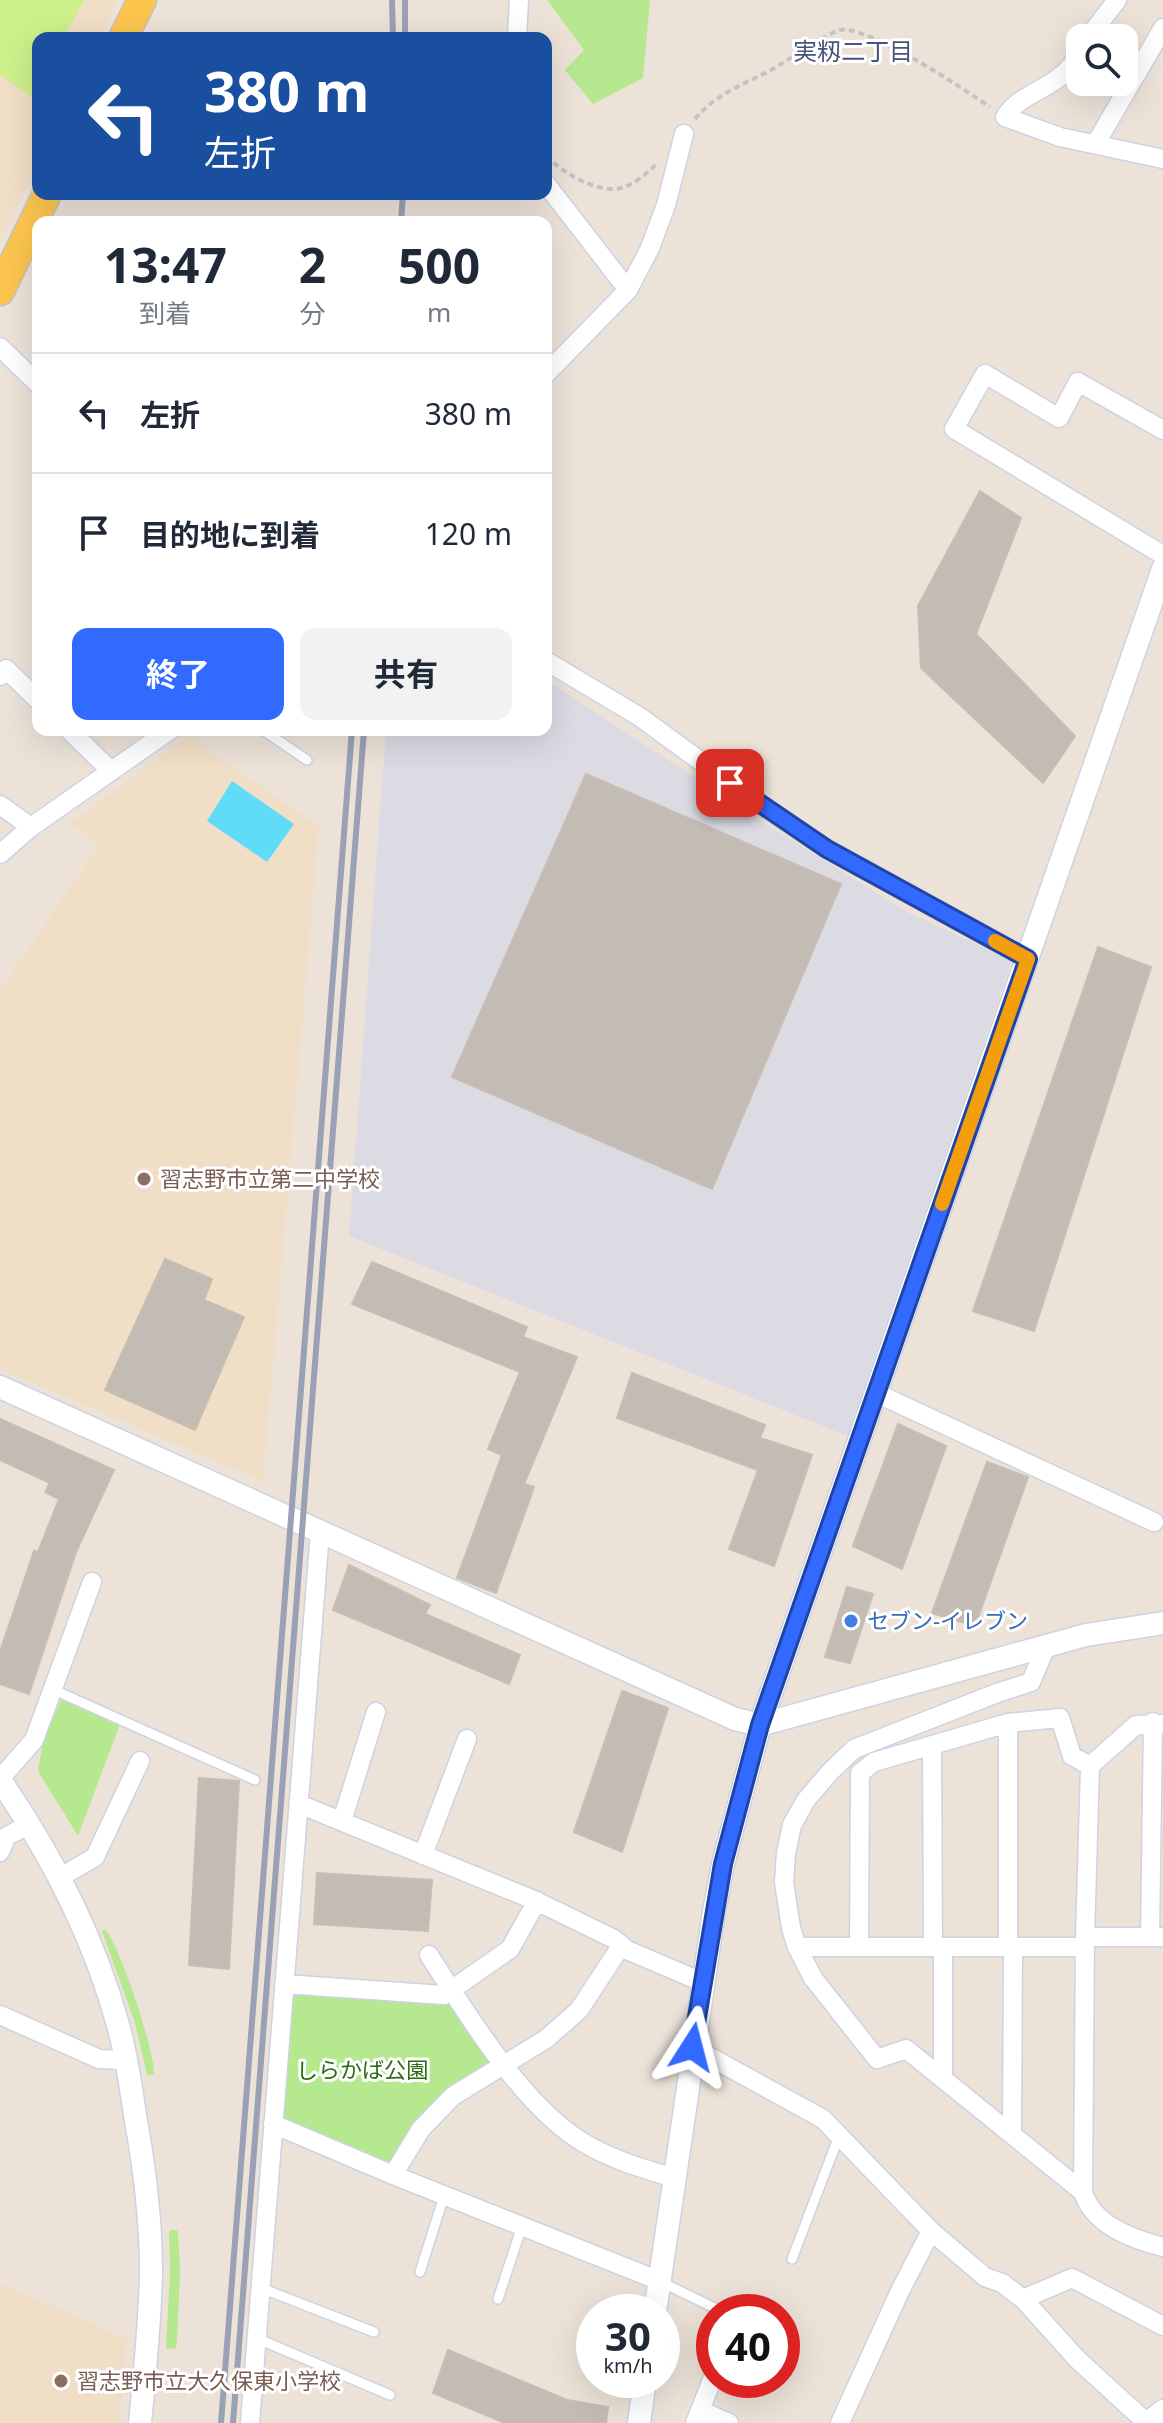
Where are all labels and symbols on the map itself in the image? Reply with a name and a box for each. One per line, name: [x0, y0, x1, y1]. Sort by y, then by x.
district label: 実籾二丁目: [793, 34, 913, 67]
pin: [696, 749, 764, 817]
place label: 習志野市立第二中学校: [160, 1163, 380, 1193]
marker: 習志野市立第二中学校: [135, 1170, 153, 1188]
place label: セブン-イレブン: [867, 1605, 1028, 1635]
marker: セブン-イレブン: [842, 1612, 860, 1630]
position arrow: [650, 2005, 734, 2089]
park label: しらかば公園: [296, 2054, 428, 2084]
speed limit sign: 40: [696, 2294, 800, 2398]
place label: 習志野市立大久保東小学校: [77, 2365, 341, 2395]
marker: 習志野市立大久保東小学校: [52, 2372, 70, 2390]

